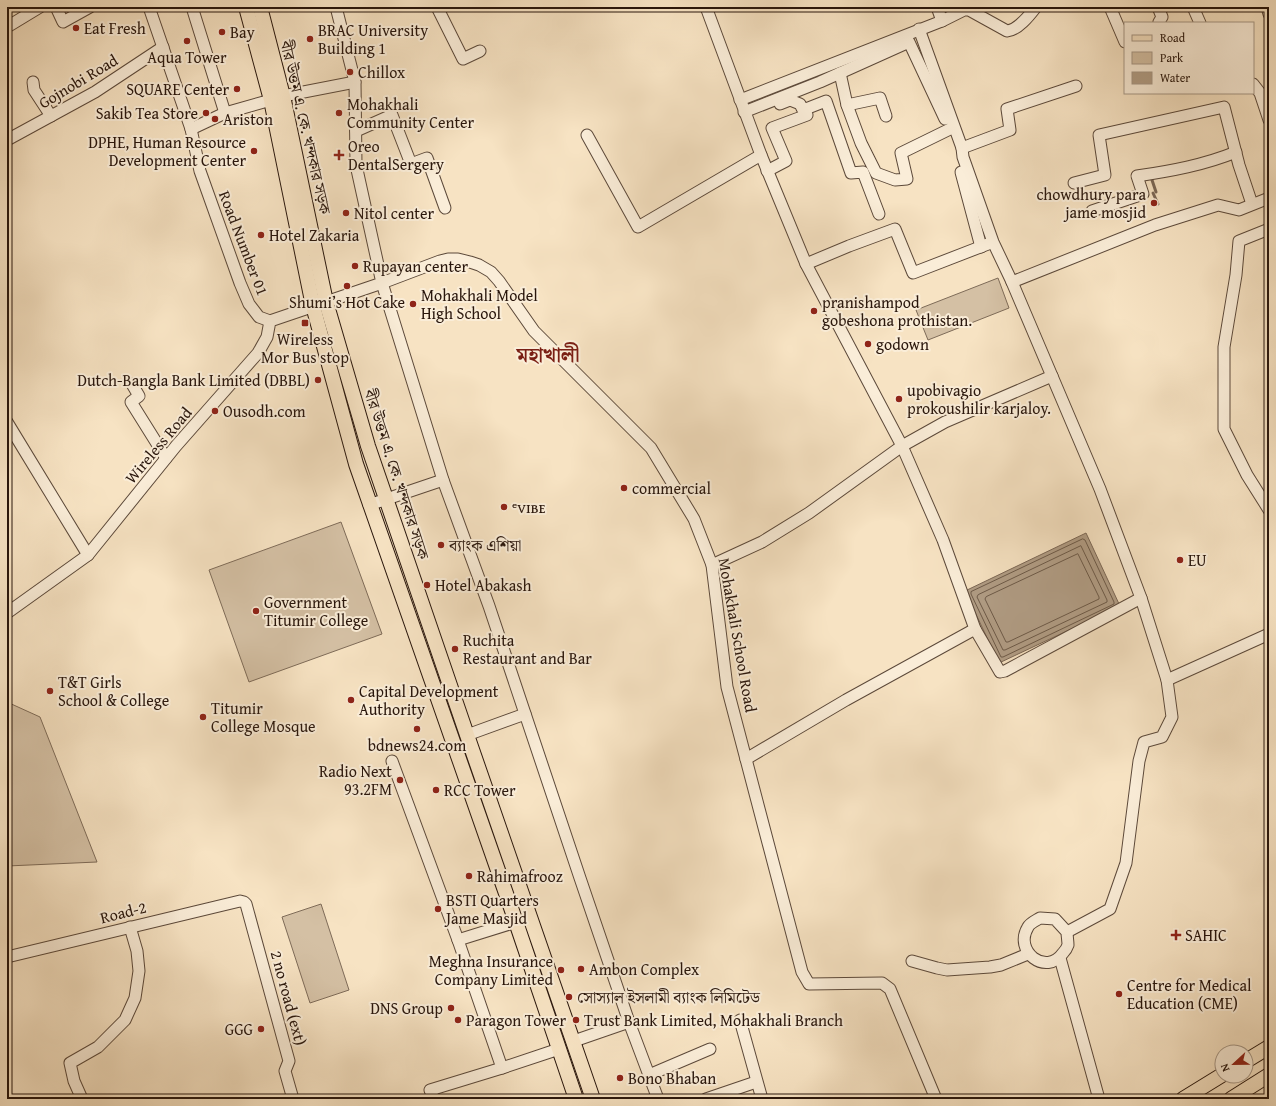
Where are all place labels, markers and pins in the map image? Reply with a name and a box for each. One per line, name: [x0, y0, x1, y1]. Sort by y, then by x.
place label: Eat Fresh: [84, 16, 146, 40]
place label: BRAC University Building 1: [318, 18, 428, 60]
place label: Bay: [230, 20, 255, 44]
marker: Eat Fresh: [71, 23, 81, 33]
marker: Bay: [217, 27, 227, 37]
marker: BRAC University Building 1: [305, 34, 315, 44]
marker: Aqua Tower: [182, 36, 192, 46]
place label: Aqua Tower: [147, 45, 227, 69]
place label: Chillox: [358, 60, 406, 84]
marker: Chillox: [345, 67, 355, 77]
place label: SQUARE Center: [126, 77, 229, 101]
marker: SQUARE Center: [232, 84, 242, 94]
place label: Mohakhali Community Center: [347, 92, 475, 134]
place label: Sakib Tea Store: [96, 101, 198, 125]
place label: Ariston: [223, 107, 273, 131]
marker: Sakib Tea Store: [201, 108, 211, 118]
marker: Mohakhali Community Center: [334, 108, 344, 118]
marker: Ariston: [210, 114, 220, 124]
place label: DPHE, Human Resource Development Center: [88, 130, 246, 172]
place label: Oreo DentalSergery: [348, 134, 444, 176]
marker: DPHE, Human Resource Development Center: [249, 146, 259, 156]
marker: Oreo DentalSergery: [333, 149, 345, 161]
place label: chowdhury para jame mosjid: [1036, 182, 1146, 224]
marker: chowdhury para jame mosjid: [1149, 198, 1159, 208]
place label: Nitol center: [354, 201, 435, 225]
marker: Nitol center: [341, 208, 351, 218]
place label: Hotel Zakaria: [269, 223, 360, 247]
marker: Hotel Zakaria: [256, 230, 266, 240]
place label: Rupayan center: [363, 254, 469, 278]
marker: Rupayan center: [350, 261, 360, 271]
marker: Shumi’s Hot Cake: [342, 281, 352, 291]
place label: Mohakhali Model High School: [421, 283, 538, 325]
place label: Shumi’s Hot Cake: [289, 290, 405, 314]
place label: pranishampod gobeshona prothistan.: [822, 290, 972, 332]
marker: Mohakhali Model High School: [408, 299, 418, 309]
marker: pranishampod gobeshona prothistan.: [809, 306, 819, 316]
marker: Wireless Mor Bus stop: [300, 318, 310, 328]
place label: Wireless Mor Bus stop: [261, 327, 349, 369]
place label: godown: [876, 332, 929, 356]
marker: godown: [863, 339, 873, 349]
place label: Dutch-Bangla Bank Limited (DBBL): [77, 368, 310, 392]
marker: Dutch-Bangla Bank Limited (DBBL): [313, 375, 323, 385]
place label: upobivagio prokoushilir karjaloy.: [907, 378, 1051, 420]
marker: upobivagio prokoushilir karjaloy.: [894, 394, 904, 404]
place label: Ousodh.com: [223, 399, 306, 423]
marker: Ousodh.com: [210, 406, 220, 416]
place label: commercial: [632, 476, 711, 500]
marker: commercial: [619, 483, 629, 493]
place label: ᵉᴠɪʙᴇ: [512, 495, 546, 519]
marker: ᵉᴠɪʙᴇ: [499, 502, 509, 512]
place label: ব্যাংক এশিয়া: [448, 533, 521, 557]
marker: ব্যাংক এশিয়া: [436, 540, 446, 550]
place label: EU: [1188, 548, 1207, 572]
marker: EU: [1175, 555, 1185, 565]
place label: Hotel Abakash: [435, 573, 532, 597]
marker: Hotel Abakash: [422, 580, 432, 590]
place label: Government Titumir College: [264, 590, 368, 632]
marker: Government Titumir College: [251, 606, 261, 616]
place label: Ruchita Restaurant and Bar: [463, 628, 592, 670]
marker: Ruchita Restaurant and Bar: [450, 644, 460, 654]
place label: T&T Girls School & College: [58, 670, 169, 712]
place label: Capital Development Authority: [359, 679, 499, 721]
marker: T&T Girls School & College: [45, 686, 55, 696]
marker: Capital Development Authority: [346, 695, 356, 705]
place label: Titumir College Mosque: [211, 696, 316, 738]
marker: Titumir College Mosque: [198, 712, 208, 722]
marker: bdnews24.com: [412, 724, 422, 734]
place label: bdnews24.com: [368, 733, 466, 757]
place label: Radio Next 93.2FM: [319, 759, 392, 801]
marker: Radio Next 93.2FM: [395, 775, 405, 785]
place label: RCC Tower: [444, 778, 516, 802]
marker: RCC Tower: [431, 785, 441, 795]
place label: Rahimafrooz: [477, 864, 563, 888]
marker: Rahimafrooz: [464, 871, 474, 881]
place label: BSTI Quarters Jame Masjid: [444, 888, 539, 930]
marker: BSTI Quarters Jame Masjid: [433, 904, 443, 914]
place label: SAHIC: [1185, 923, 1227, 947]
marker: SAHIC: [1170, 929, 1182, 941]
place label: Meghna Insurance Company Limited: [429, 949, 553, 991]
place label: Ambon Complex: [589, 957, 700, 981]
marker: Ambon Complex: [576, 964, 586, 974]
marker: Meghna Insurance Company Limited: [556, 965, 566, 975]
place label: Centre for Medical Education (CME): [1127, 973, 1252, 1015]
place label: সোস্যাল ইসলামী ব্যাংক লিমিটেড: [577, 985, 761, 1009]
marker: Centre for Medical Education (CME): [1114, 989, 1124, 999]
marker: সোস্যাল ইসলামী ব্যাংক লিমিটেড: [564, 992, 574, 1002]
place label: DNS Group: [370, 996, 443, 1020]
marker: DNS Group: [446, 1003, 456, 1013]
place label: Paragon Tower: [466, 1008, 567, 1032]
place label: Trust Bank Limited, Mohakhali Branch: [584, 1008, 843, 1032]
marker: Paragon Tower: [453, 1015, 463, 1025]
marker: Trust Bank Limited, Mohakhali Branch: [571, 1015, 581, 1025]
place label: GGG: [225, 1017, 254, 1041]
marker: GGG: [256, 1024, 266, 1034]
place label: Bono Bhaban: [628, 1066, 716, 1090]
marker: Bono Bhaban: [615, 1073, 625, 1083]

